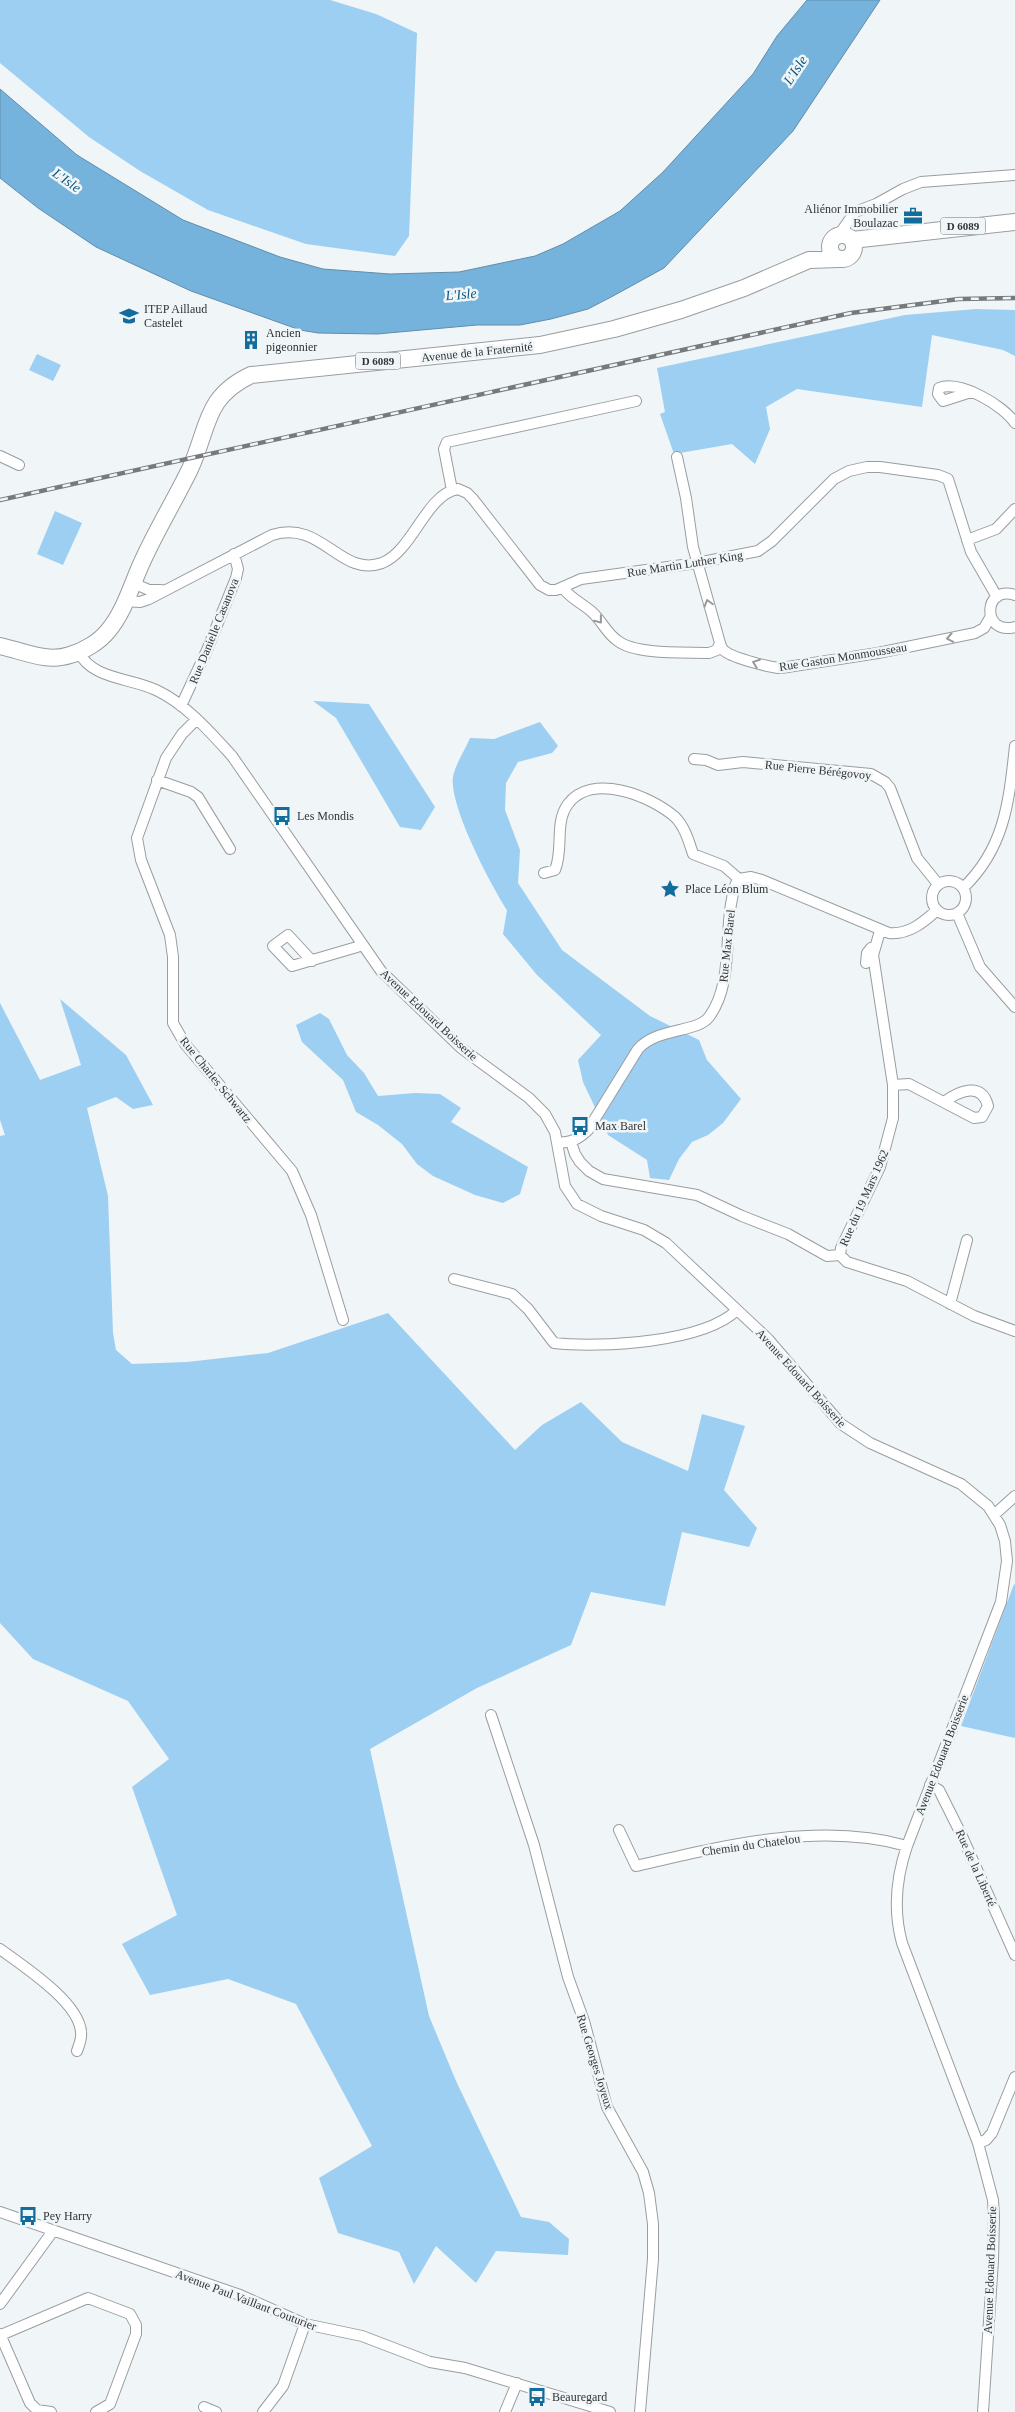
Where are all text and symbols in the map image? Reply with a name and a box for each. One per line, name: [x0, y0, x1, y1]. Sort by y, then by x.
water label: L'Isle: [780, 53, 810, 88]
water label: L'Isle: [49, 165, 84, 195]
place label: Aliénor Immobilier Boulazac: [804, 202, 898, 230]
office icon: Aliénor Immobilier Boulazac: [902, 205, 924, 227]
road number: D 6089: [940, 218, 986, 235]
water label: L'Isle: [444, 286, 477, 303]
place label: ITEP Aillaud Castelet: [144, 302, 207, 330]
school or university icon: ITEP Aillaud Castelet: [118, 305, 140, 327]
place label: Ancien pigeonnier: [266, 326, 317, 354]
building icon: Ancien pigeonnier: [240, 329, 262, 351]
street label: Avenue de la Fraternité: [421, 339, 533, 365]
road number: D 6089: [356, 352, 400, 370]
street label: Rue Martin Luther King: [626, 548, 744, 580]
street label: Rue Danielle Casanova: [186, 576, 242, 686]
one-way arrow: [704, 599, 714, 607]
one-way arrow: [593, 614, 601, 623]
one-way arrow: [946, 632, 955, 643]
street label: Rue Gaston Monmousseau: [778, 640, 908, 674]
one-way arrow: [752, 658, 761, 669]
street label: Rue Pierre Bérégovoy: [764, 757, 872, 783]
bus stop icon: Les Mondis: [271, 805, 293, 827]
place label: Les Mondis: [297, 809, 354, 823]
place icon: Place Léon Blum: [659, 878, 681, 900]
place label: Place Léon Blum: [685, 882, 769, 896]
street label: Rue Max Barel: [716, 908, 738, 983]
street label: Avenue Edouard Boisserie: [378, 966, 480, 1064]
street label: Rue Charles Schwartz: [177, 1034, 255, 1126]
bus stop icon: Max Barel: [569, 1115, 591, 1137]
place label: Max Barel: [595, 1119, 647, 1133]
street label: Rue du 19 Mars 1962: [836, 1148, 892, 1248]
street label: Avenue Edouard Boisserie: [753, 1326, 849, 1430]
street label: Avenue Edouard Boisserie: [913, 1693, 971, 1817]
street label: Rue de la Liberté: [953, 1827, 999, 1909]
street label: Chemin du Chatelou: [701, 1831, 801, 1859]
street label: Rue Georges Joyeux: [574, 2013, 616, 2111]
bus stop icon: Pey Harry: [17, 2205, 39, 2227]
street label: Avenue Edouard Boisserie: [981, 2206, 999, 2334]
place label: Pey Harry: [43, 2209, 92, 2223]
street label: Avenue Paul Vaillant Couturier: [174, 2267, 318, 2333]
bus stop icon: Beauregard: [526, 2386, 548, 2408]
place label: Beauregard: [552, 2390, 607, 2404]

